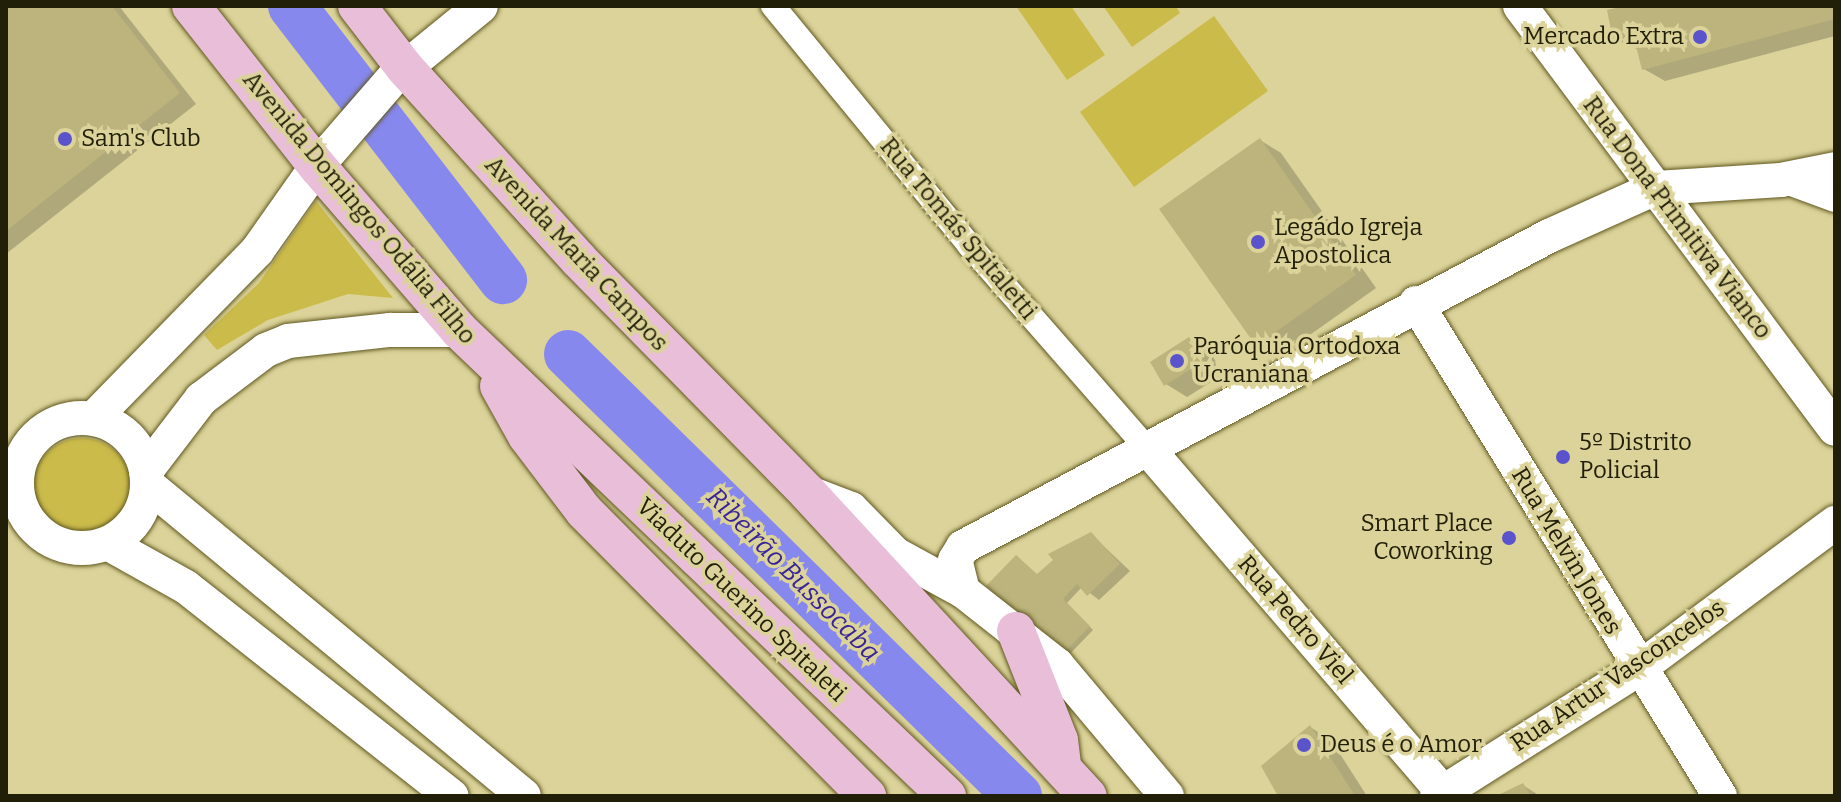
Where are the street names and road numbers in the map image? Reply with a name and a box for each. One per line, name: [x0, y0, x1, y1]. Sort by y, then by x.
street label: Avenida Domingos Odália Filho: [236, 66, 482, 350]
street label: Rua Dona Primitiva Vianco: [1577, 91, 1777, 345]
street label: Rua Tomás Spitaletti: [874, 132, 1042, 326]
street label: Avenida Maria Campos: [478, 151, 674, 357]
street label: Rua Melvin Jones: [1505, 462, 1627, 640]
street label: Viaduto Guerino Spitaleti: [630, 492, 852, 708]
street label: Rua Pedro Viel: [1231, 550, 1359, 690]
street label: Rua Artur Vasconcelos: [1506, 594, 1730, 758]

